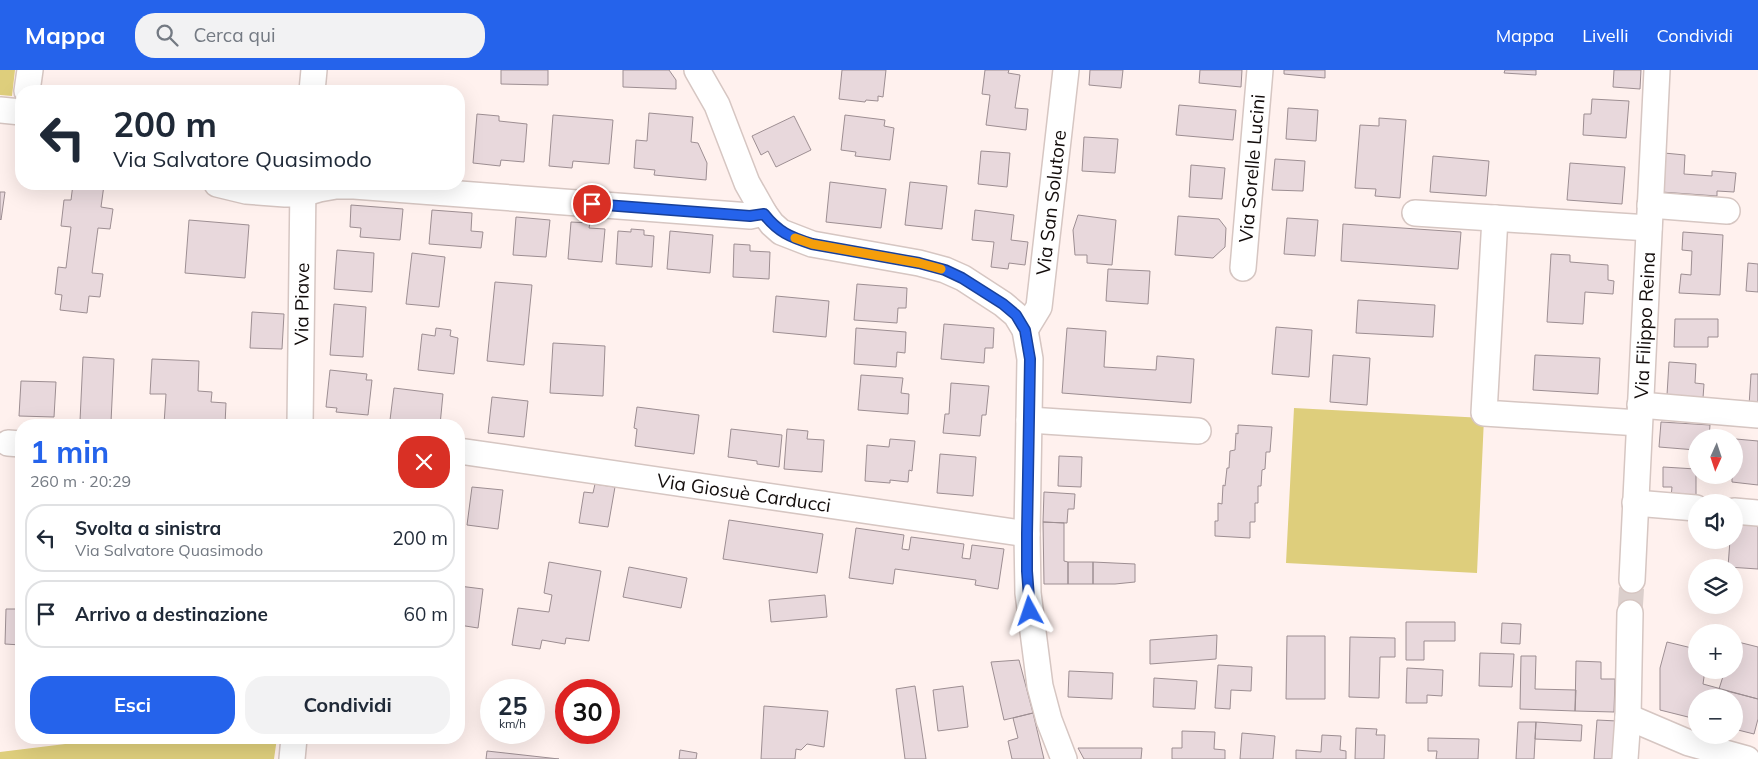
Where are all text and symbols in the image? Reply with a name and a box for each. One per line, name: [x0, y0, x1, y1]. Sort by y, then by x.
search box: [135, 13, 485, 58]
text: Mappa: [25, 20, 105, 50]
icon: search: [153, 21, 181, 49]
text: Cerca qui: [193, 23, 275, 47]
text: Mappa: [1496, 24, 1554, 47]
text: Livelli: [1582, 24, 1628, 47]
text: Condividi: [1656, 24, 1733, 47]
street label: Via Sorelle Lucini: [1233, 93, 1270, 244]
text: 200 m: [113, 102, 217, 146]
icon: left: [30, 105, 95, 170]
street label: Via San Solutore: [1031, 129, 1071, 277]
text: Via Salvatore Quasimodo: [113, 145, 372, 173]
pin: [571, 183, 613, 225]
icon: arrive: [578, 190, 606, 218]
street label: Via Filippo Reina: [1629, 251, 1660, 400]
street label: Via Piave: [289, 263, 314, 345]
north arrow: [1688, 429, 1742, 484]
map controls: [1688, 429, 1743, 744]
text: 1 min: [30, 433, 109, 471]
button: close: [398, 436, 450, 488]
street label: Via Giosuè Carducci: [655, 468, 833, 517]
text: 260 m · 20:29: [30, 471, 131, 491]
button: sound: [1688, 494, 1743, 549]
text: Svolta a sinistra: [75, 516, 221, 540]
icon: left: [32, 524, 60, 552]
text: 200 m: [392, 526, 448, 550]
text: Via Salvatore Quasimodo: [75, 540, 263, 560]
button: layers: [1688, 559, 1743, 614]
position arrow: [1003, 584, 1055, 636]
icon: arrive: [32, 600, 60, 628]
text: Arrivo a destinazione: [75, 602, 268, 626]
text: 60 m: [404, 602, 448, 626]
button: +: [1688, 624, 1743, 679]
button: Esci: [30, 676, 235, 734]
button: Condividi: [245, 676, 450, 734]
speed limit sign: 30: [555, 679, 620, 744]
button: −: [1688, 689, 1743, 744]
text: 25: [497, 690, 528, 721]
text: km/h: [499, 716, 526, 731]

